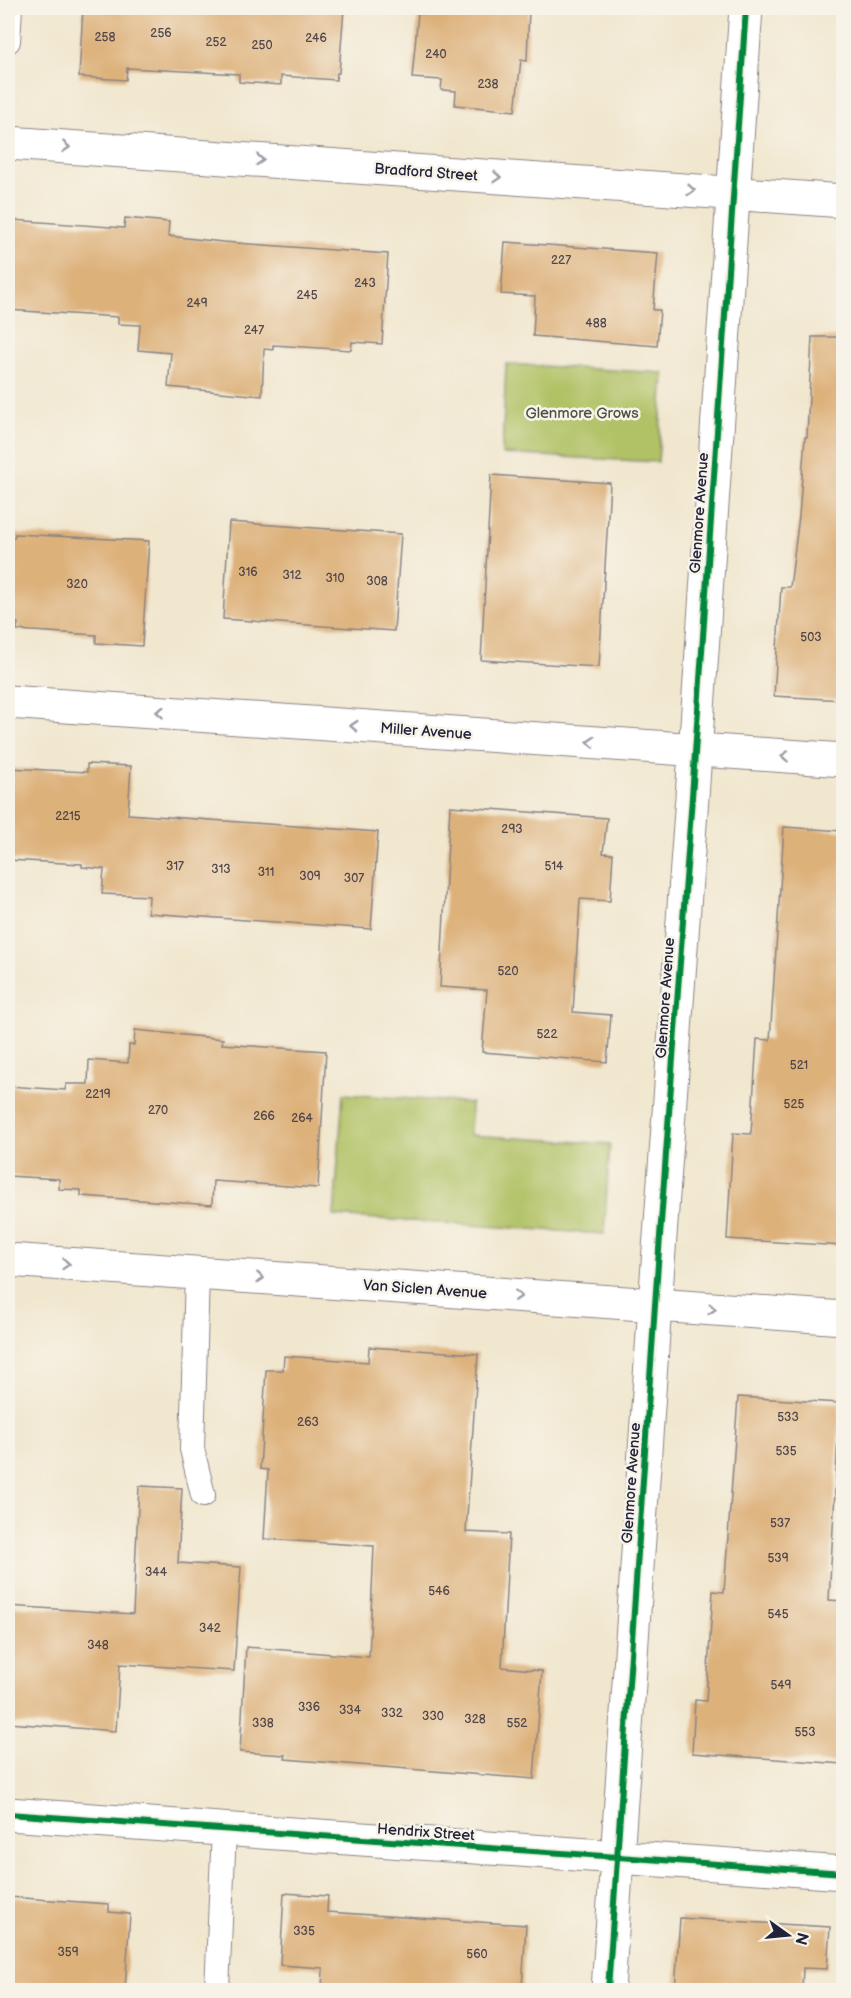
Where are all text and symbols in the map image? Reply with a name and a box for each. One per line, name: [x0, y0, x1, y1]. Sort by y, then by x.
house number: 256: [150, 26, 172, 41]
house number: 258: [95, 30, 115, 45]
house number: 246: [305, 31, 327, 46]
house number: 252: [205, 35, 227, 50]
house number: 250: [251, 38, 273, 53]
house number: 240: [425, 47, 447, 62]
house number: 238: [477, 77, 499, 92]
one-way arrow: [61, 140, 70, 153]
one-way arrow: [256, 153, 265, 166]
street label: Bradford Street: [374, 159, 479, 186]
one-way arrow: [492, 170, 501, 183]
one-way arrow: [687, 183, 696, 196]
house number: 227: [551, 253, 571, 268]
house number: 243: [354, 276, 376, 291]
house number: 245: [296, 288, 318, 303]
house number: 249: [186, 296, 208, 311]
house number: 488: [585, 316, 607, 331]
house number: 247: [244, 323, 264, 338]
park label: Glenmore Grows: [525, 404, 639, 423]
street label: Glenmore Avenue: [686, 452, 713, 574]
house number: 316: [238, 565, 258, 580]
house number: 312: [282, 568, 302, 583]
house number: 310: [325, 571, 345, 586]
house number: 308: [366, 574, 388, 589]
house number: 320: [66, 577, 88, 592]
house number: 503: [800, 630, 822, 645]
one-way arrow: [155, 706, 164, 719]
street label: Miller Avenue: [380, 719, 472, 744]
one-way arrow: [350, 720, 359, 733]
one-way arrow: [586, 736, 595, 749]
one-way arrow: [781, 749, 790, 762]
house number: 2215: [55, 809, 81, 824]
house number: 293: [501, 822, 523, 837]
house number: 317: [166, 859, 184, 874]
house number: 514: [545, 859, 564, 874]
house number: 313: [211, 862, 231, 877]
house number: 311: [258, 865, 274, 880]
house number: 309: [299, 869, 321, 884]
house number: 307: [344, 871, 364, 886]
street label: Glenmore Avenue: [652, 937, 679, 1059]
house number: 520: [497, 964, 519, 979]
house number: 522: [536, 1027, 558, 1042]
house number: 521: [790, 1058, 808, 1073]
house number: 2219: [85, 1087, 111, 1102]
house number: 525: [784, 1097, 805, 1112]
house number: 270: [148, 1103, 168, 1118]
house number: 266: [253, 1109, 275, 1124]
house number: 264: [291, 1111, 314, 1126]
one-way arrow: [61, 1258, 70, 1271]
one-way arrow: [256, 1271, 265, 1284]
street label: Van Siclen Avenue: [362, 1276, 488, 1303]
one-way arrow: [513, 1289, 522, 1302]
one-way arrow: [708, 1302, 717, 1315]
house number: 533: [777, 1410, 799, 1425]
house number: 263: [297, 1415, 319, 1430]
street label: Glenmore Avenue: [618, 1422, 645, 1544]
house number: 535: [775, 1444, 797, 1459]
house number: 537: [770, 1516, 790, 1531]
house number: 539: [767, 1551, 789, 1566]
house number: 344: [145, 1565, 168, 1580]
house number: 546: [428, 1584, 450, 1599]
house number: 545: [767, 1607, 789, 1622]
house number: 342: [199, 1621, 221, 1636]
house number: 348: [87, 1638, 109, 1653]
house number: 549: [770, 1678, 792, 1693]
house number: 336: [298, 1700, 320, 1715]
house number: 334: [339, 1703, 362, 1718]
house number: 332: [381, 1706, 403, 1721]
house number: 330: [422, 1709, 444, 1724]
house number: 328: [464, 1712, 486, 1727]
house number: 338: [252, 1716, 274, 1731]
house number: 552: [507, 1716, 527, 1731]
house number: 553: [794, 1725, 816, 1740]
street label: Hendrix Street: [377, 1820, 476, 1845]
north arrow: [758, 1905, 818, 1965]
house number: 335: [293, 1924, 315, 1939]
text: N: [790, 1930, 812, 1947]
house number: 359: [57, 1945, 79, 1960]
house number: 560: [466, 1947, 488, 1962]

